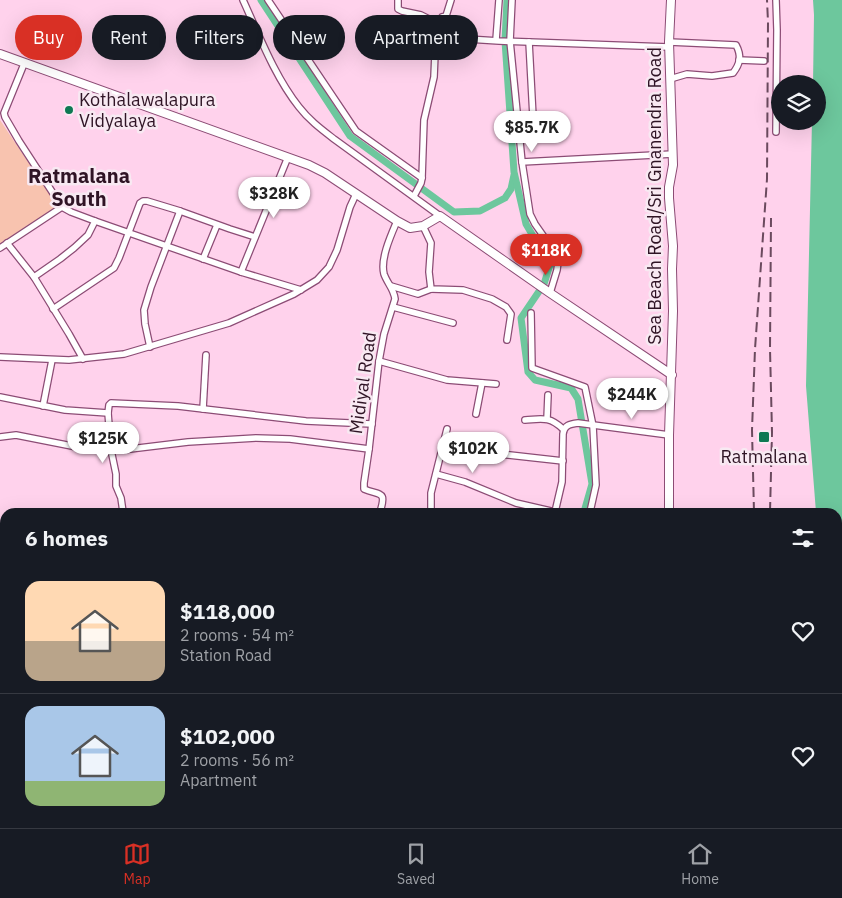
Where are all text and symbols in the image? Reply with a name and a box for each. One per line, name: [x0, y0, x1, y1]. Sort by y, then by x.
chip: Buy: [15, 15, 82, 60]
chip: Rent: [92, 15, 166, 60]
chip: Filters: [176, 15, 263, 60]
chip: New: [273, 15, 345, 60]
chip: Apartment: [355, 15, 478, 60]
street label: Sea Beach Road/Sri Gnanendra Road: [643, 47, 666, 345]
map controls: [771, 75, 826, 130]
button: layers: [771, 75, 826, 130]
place label: Kothalawalapura Vidyalaya: [79, 88, 216, 132]
marker: Kothalawalapura Vidyalaya: [63, 104, 75, 116]
pin: $85.7K: [491, 110, 573, 153]
text: $85.7K: [505, 117, 559, 137]
district label: Ratmalana South: [28, 162, 130, 212]
pin: $328K: [239, 176, 309, 219]
text: $328K: [249, 183, 299, 203]
pin: $118K: [511, 234, 581, 276]
text: $118K: [521, 240, 571, 260]
street label: Midiyal Road: [344, 330, 381, 435]
pin: $244K: [597, 378, 667, 420]
text: $244K: [607, 384, 657, 404]
pin: $125K: [68, 422, 138, 464]
text: $125K: [78, 428, 128, 448]
marker: Ratmalana: [757, 430, 771, 444]
pin: $102K: [438, 432, 508, 474]
text: $102K: [448, 438, 498, 458]
place label: Ratmalana: [721, 445, 808, 468]
text: 6 homes: [25, 524, 108, 552]
icon: filters: [789, 524, 817, 552]
text: $118,000: [180, 597, 275, 625]
icon: home: [65, 601, 125, 661]
icon: heart: [789, 617, 817, 645]
text: 2 rooms · 54 m²: [180, 625, 294, 645]
text: Station Road: [180, 645, 272, 665]
text: $102,000: [180, 722, 275, 750]
icon: home: [65, 726, 125, 786]
icon: heart: [789, 742, 817, 770]
text: 2 rooms · 56 m²: [180, 750, 294, 770]
text: Apartment: [180, 770, 257, 790]
tab: Map: [123, 840, 151, 888]
tab: Saved: [397, 840, 435, 888]
tab: Home: [681, 840, 719, 888]

